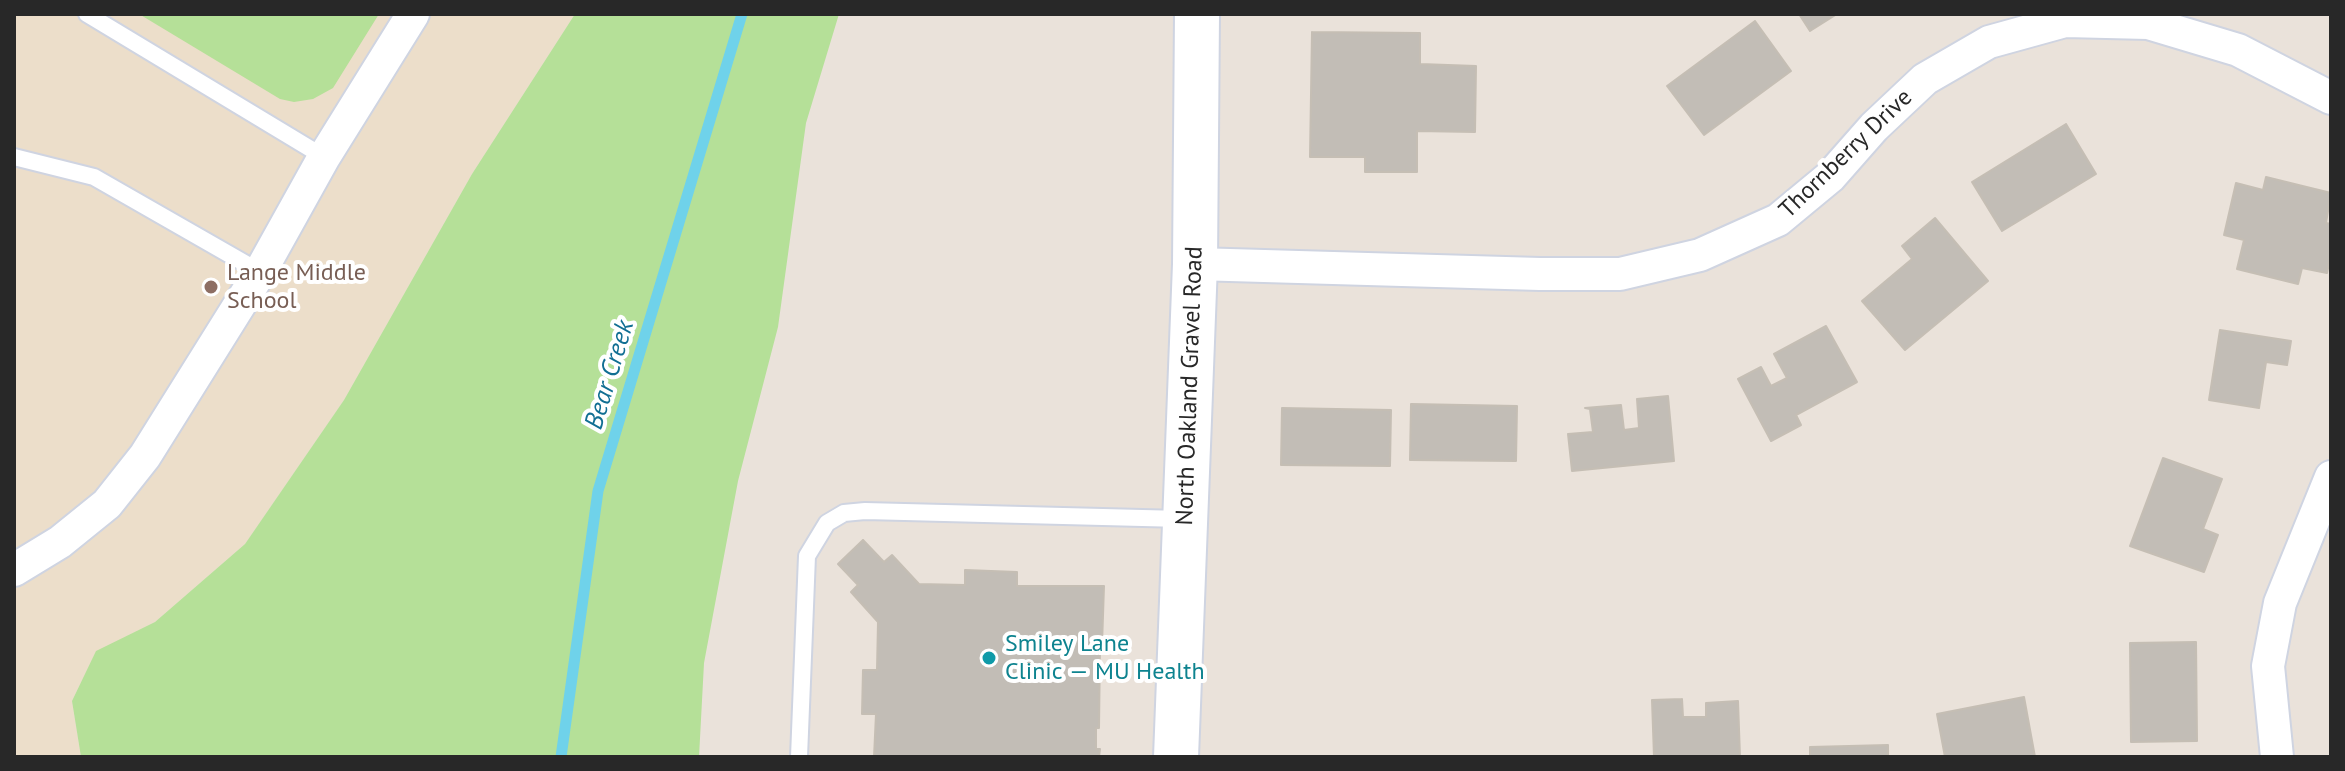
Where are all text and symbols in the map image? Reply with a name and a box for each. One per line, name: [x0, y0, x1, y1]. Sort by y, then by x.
street label: Thornberry Drive: [1774, 83, 1918, 225]
street label: North Oakland Gravel Road: [1171, 246, 1209, 526]
place label: Lange Middle School: [227, 259, 366, 315]
marker: Lange Middle School: [202, 278, 220, 296]
water label: Bear Creek: [579, 317, 641, 433]
place label: Smiley Lane Clinic — MU Health: [1005, 630, 1205, 686]
marker: Smiley Lane Clinic — MU Health: [980, 649, 998, 667]

